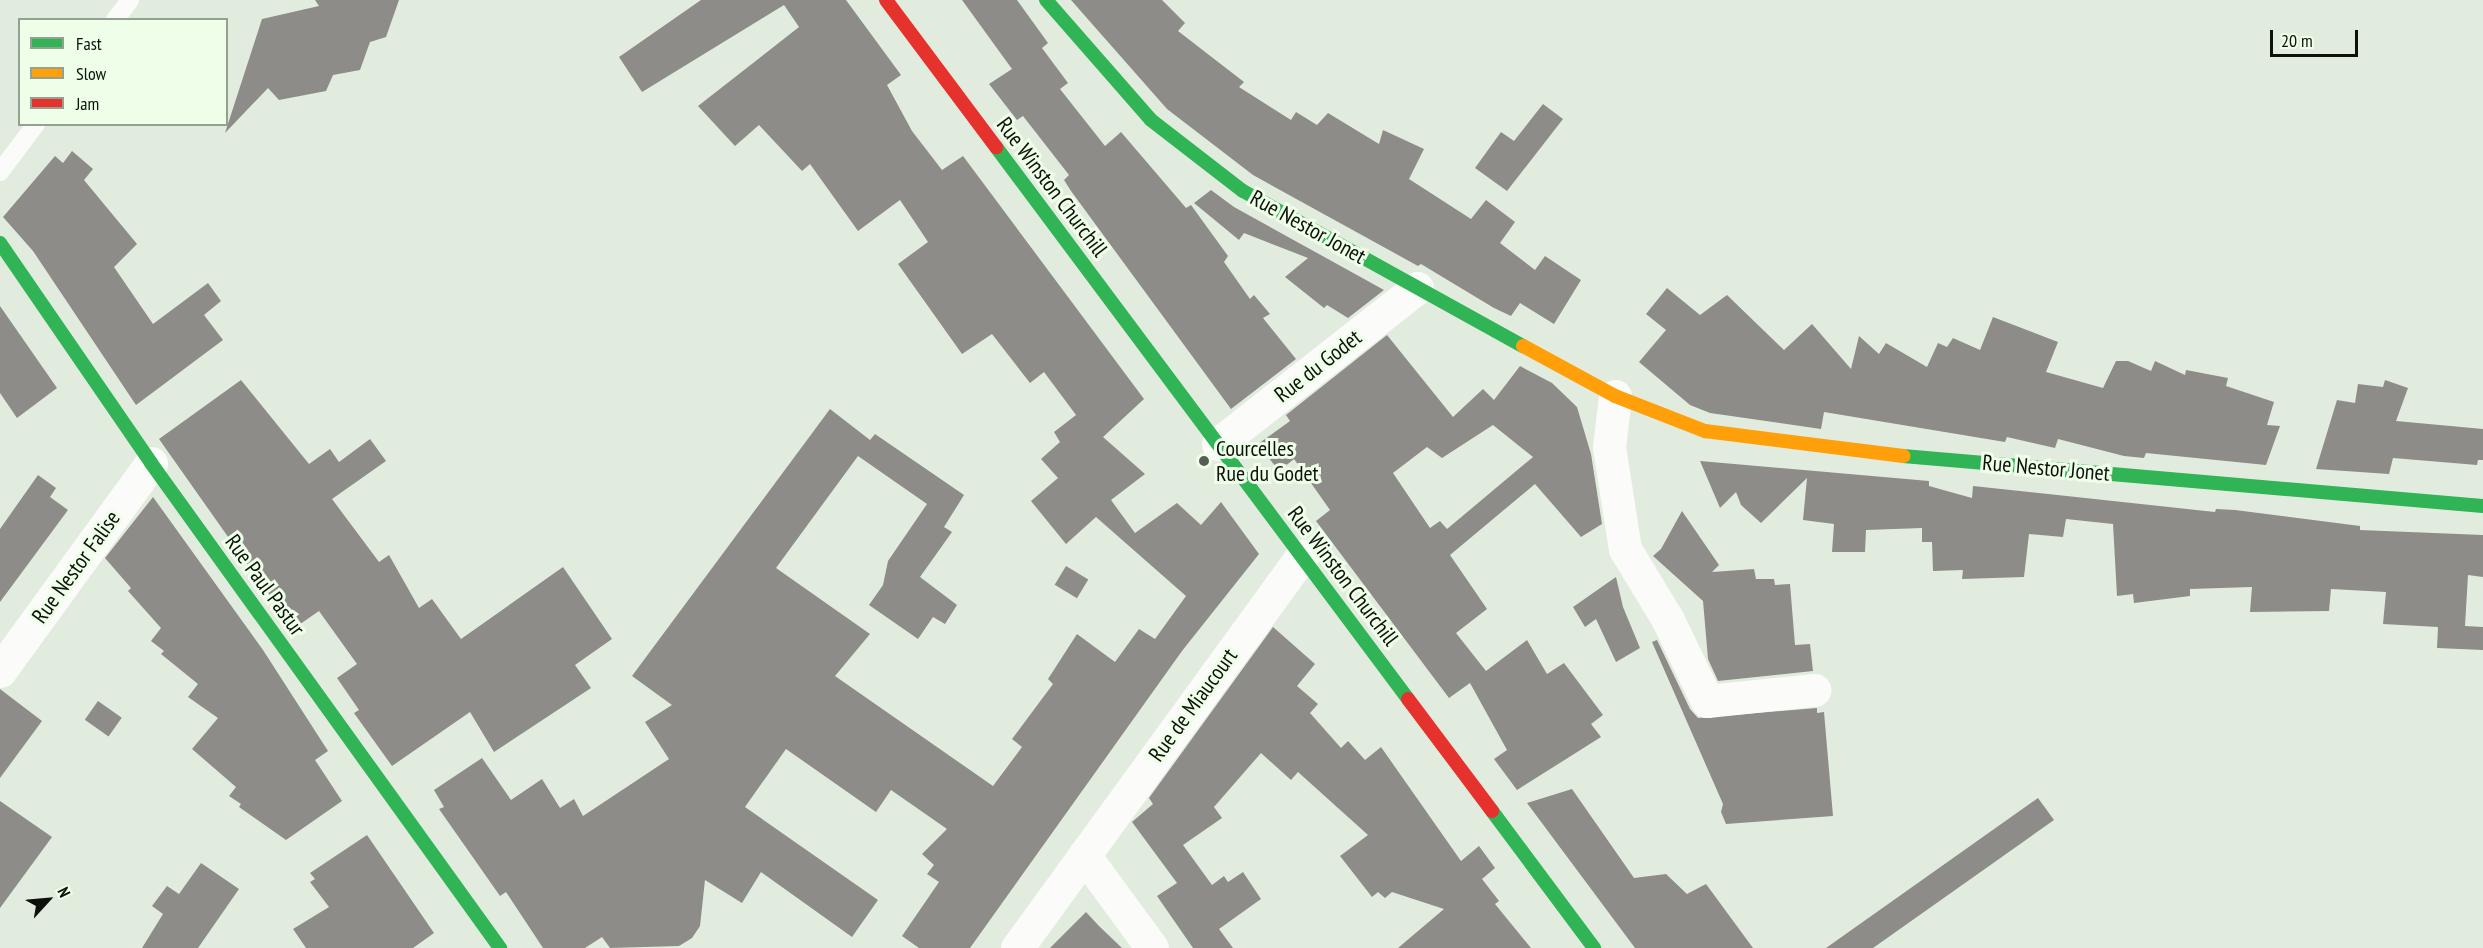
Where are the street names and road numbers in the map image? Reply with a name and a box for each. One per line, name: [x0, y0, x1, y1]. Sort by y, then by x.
street label: Rue Winston Churchill: [991, 112, 1113, 262]
street label: Rue Nestor Jonet: [1246, 184, 1370, 270]
street label: Rue du Godet: [1269, 324, 1367, 408]
street label: Rue Nestor Jonet: [1981, 449, 2111, 487]
street label: Rue Winston Churchill: [1282, 501, 1404, 651]
street label: Rue Nestor Falise: [26, 506, 126, 628]
street label: Rue Paul Pastur: [219, 529, 311, 641]
street label: Rue de Miaucourt: [1143, 643, 1243, 767]

